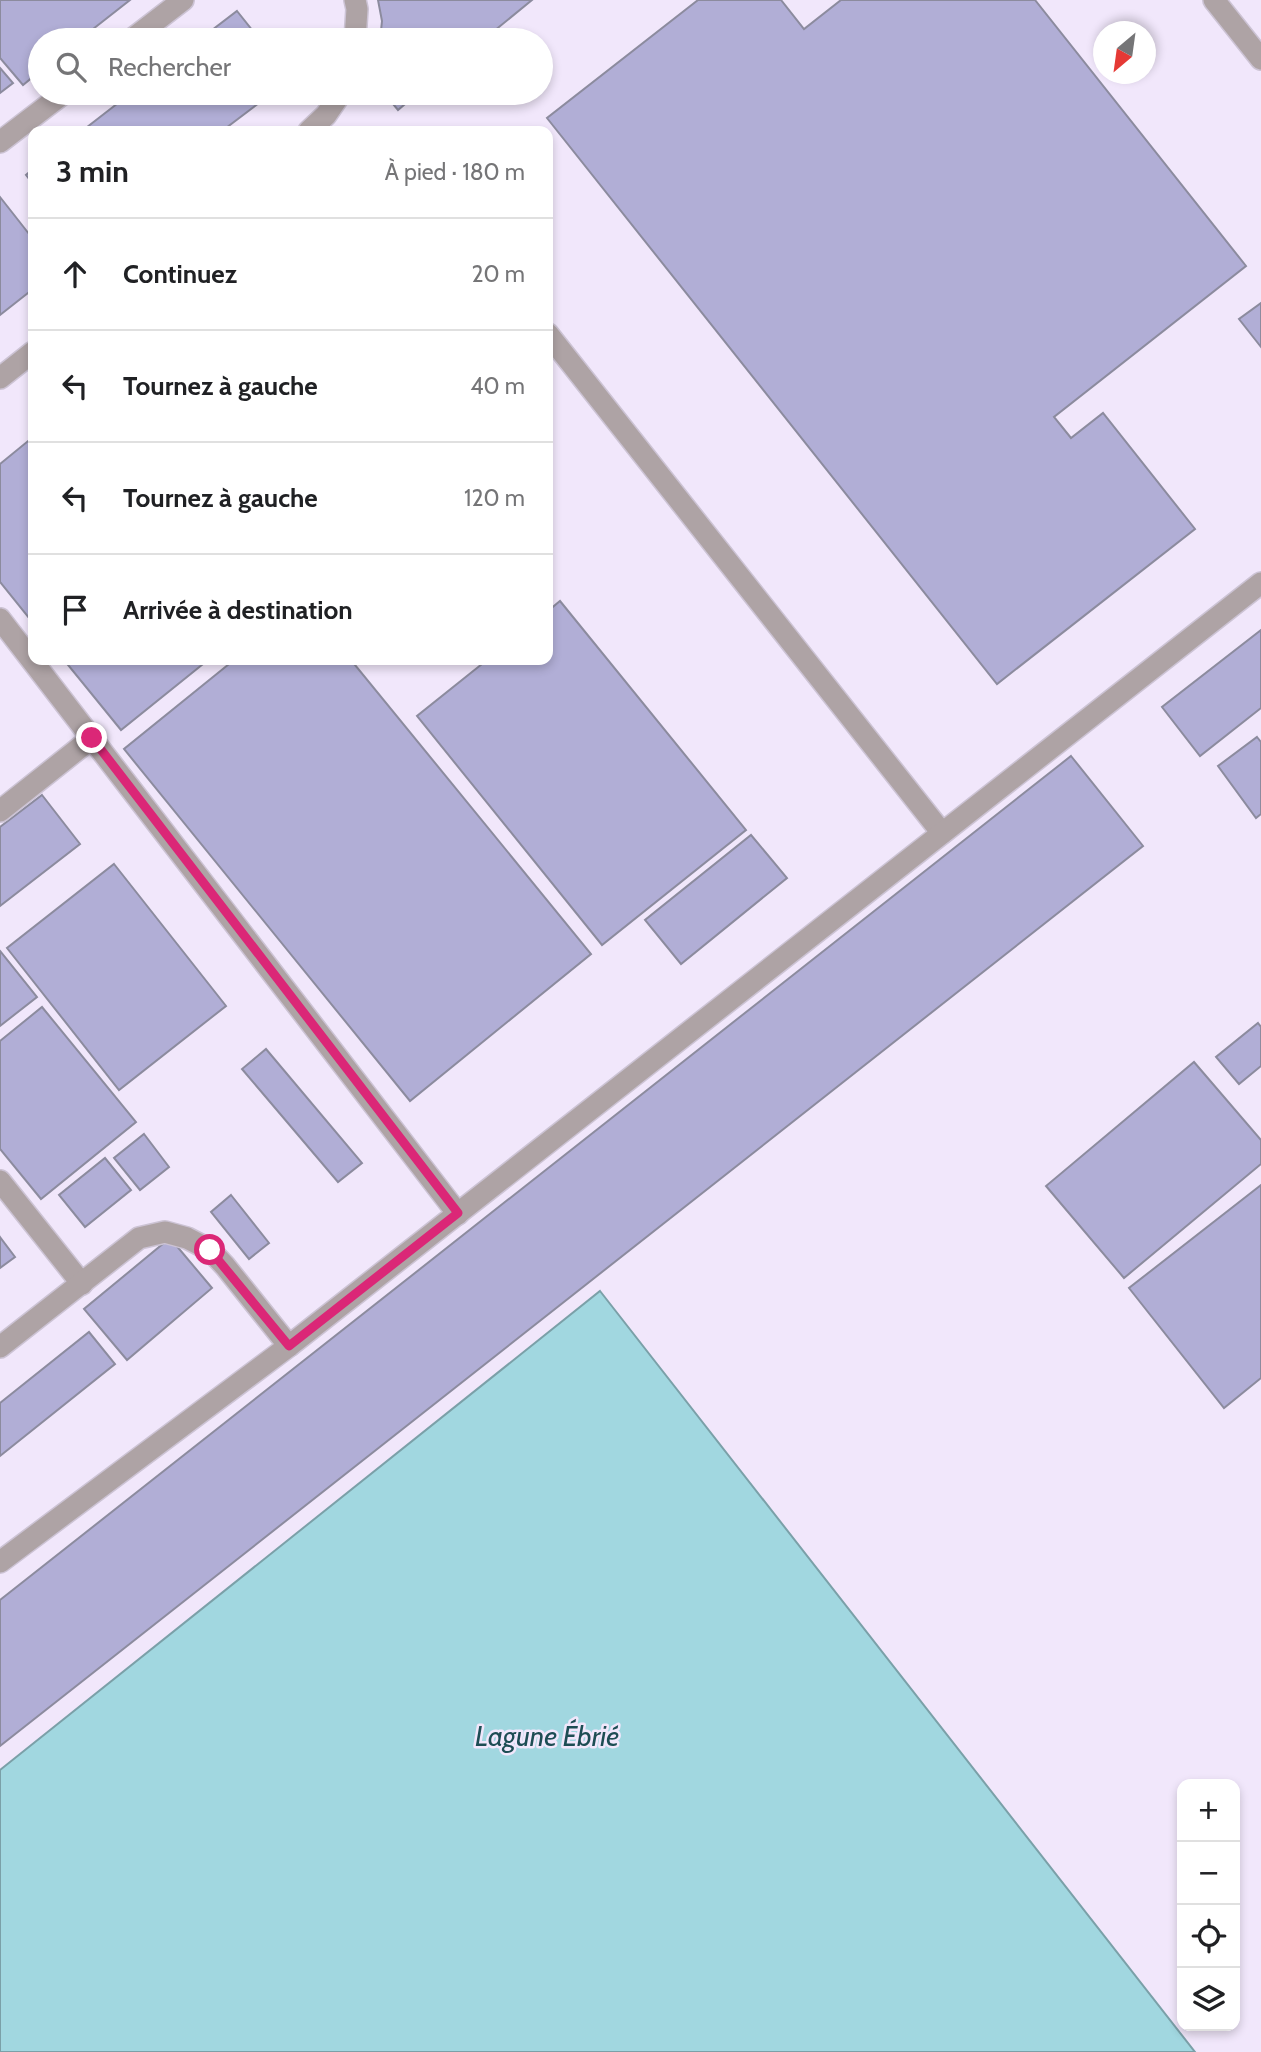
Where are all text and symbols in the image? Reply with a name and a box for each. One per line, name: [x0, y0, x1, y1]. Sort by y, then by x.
north arrow: [1093, 21, 1156, 84]
search box: [28, 28, 553, 105]
icon: search: [52, 48, 90, 86]
text: Rechercher: [108, 51, 231, 83]
text: 3 min: [56, 153, 129, 190]
text: À pied · 180 m: [385, 158, 525, 186]
icon: ahead: [56, 255, 94, 293]
text: Continuez: [123, 258, 237, 290]
text: 20 m: [472, 260, 525, 288]
icon: left: [56, 367, 94, 405]
text: Tournez à gauche: [123, 370, 318, 402]
text: 40 m: [470, 372, 525, 400]
icon: left: [56, 479, 94, 517]
text: Tournez à gauche: [123, 482, 318, 514]
text: 120 m: [464, 484, 525, 512]
icon: arrive: [56, 591, 94, 629]
text: Arrivée à destination: [123, 594, 353, 626]
route end: [76, 722, 107, 753]
route start: [194, 1234, 225, 1265]
water label: Lagune Ébrié: [475, 1718, 619, 1753]
map controls: [1177, 1779, 1240, 2031]
button: +: [1177, 1779, 1240, 1842]
button: −: [1177, 1842, 1240, 1905]
button: locate: [1177, 1905, 1240, 1968]
button: layers: [1177, 1968, 1240, 2031]

